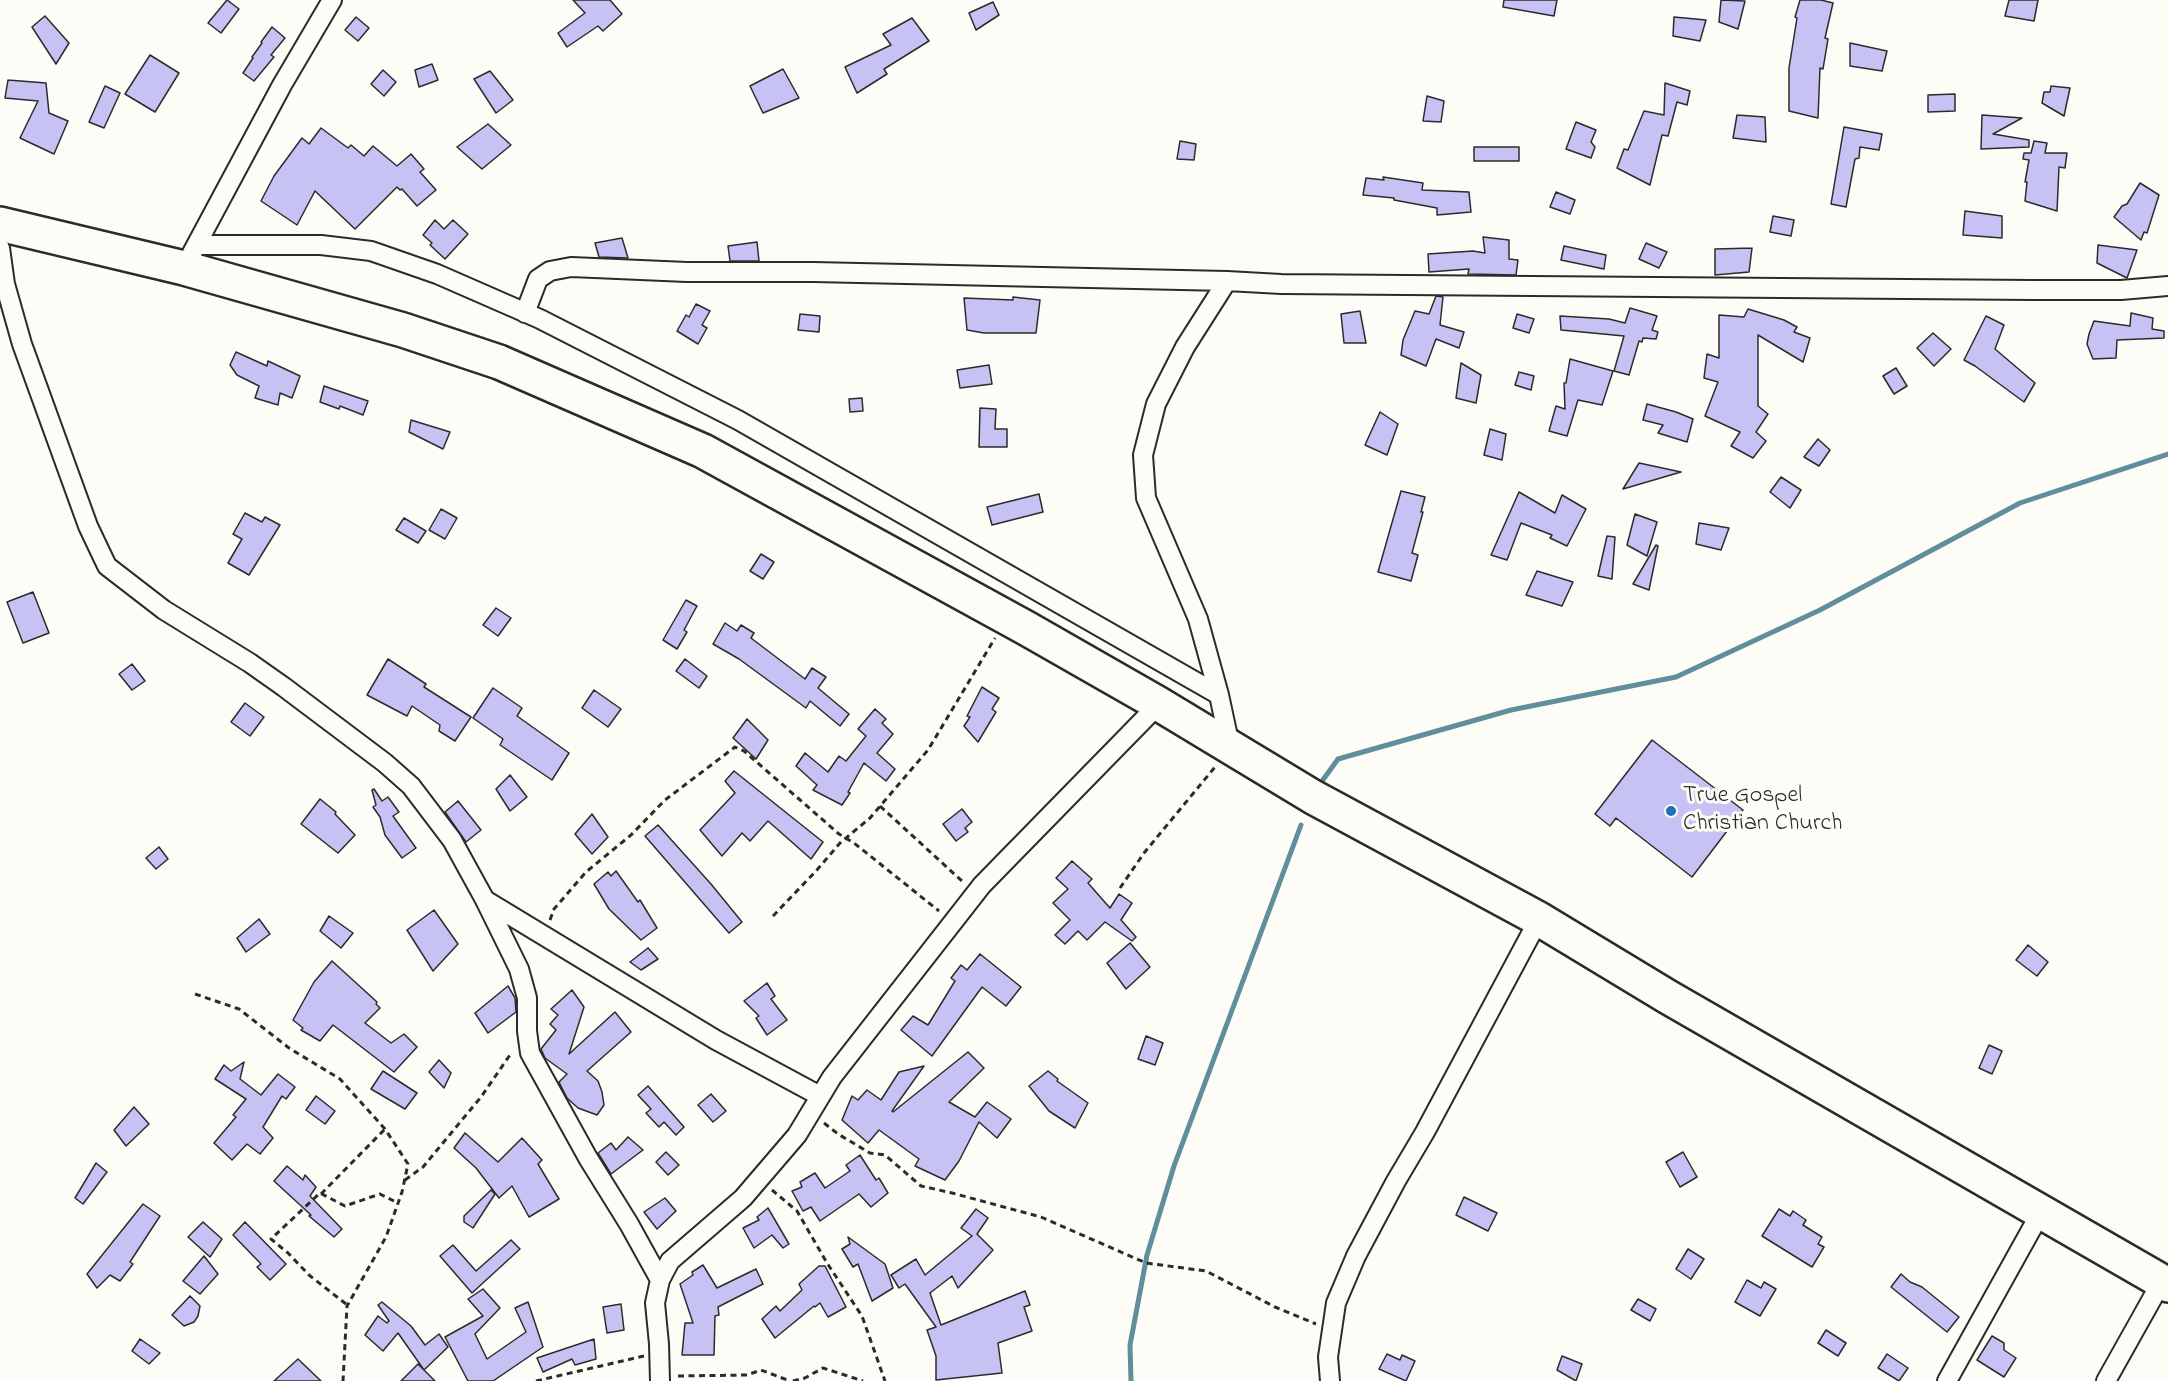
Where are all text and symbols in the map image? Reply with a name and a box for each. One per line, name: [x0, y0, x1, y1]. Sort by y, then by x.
place label: True Gospel Christian Church: [1683, 783, 1842, 839]
marker: True Gospel Christian Church: [1664, 804, 1678, 818]

